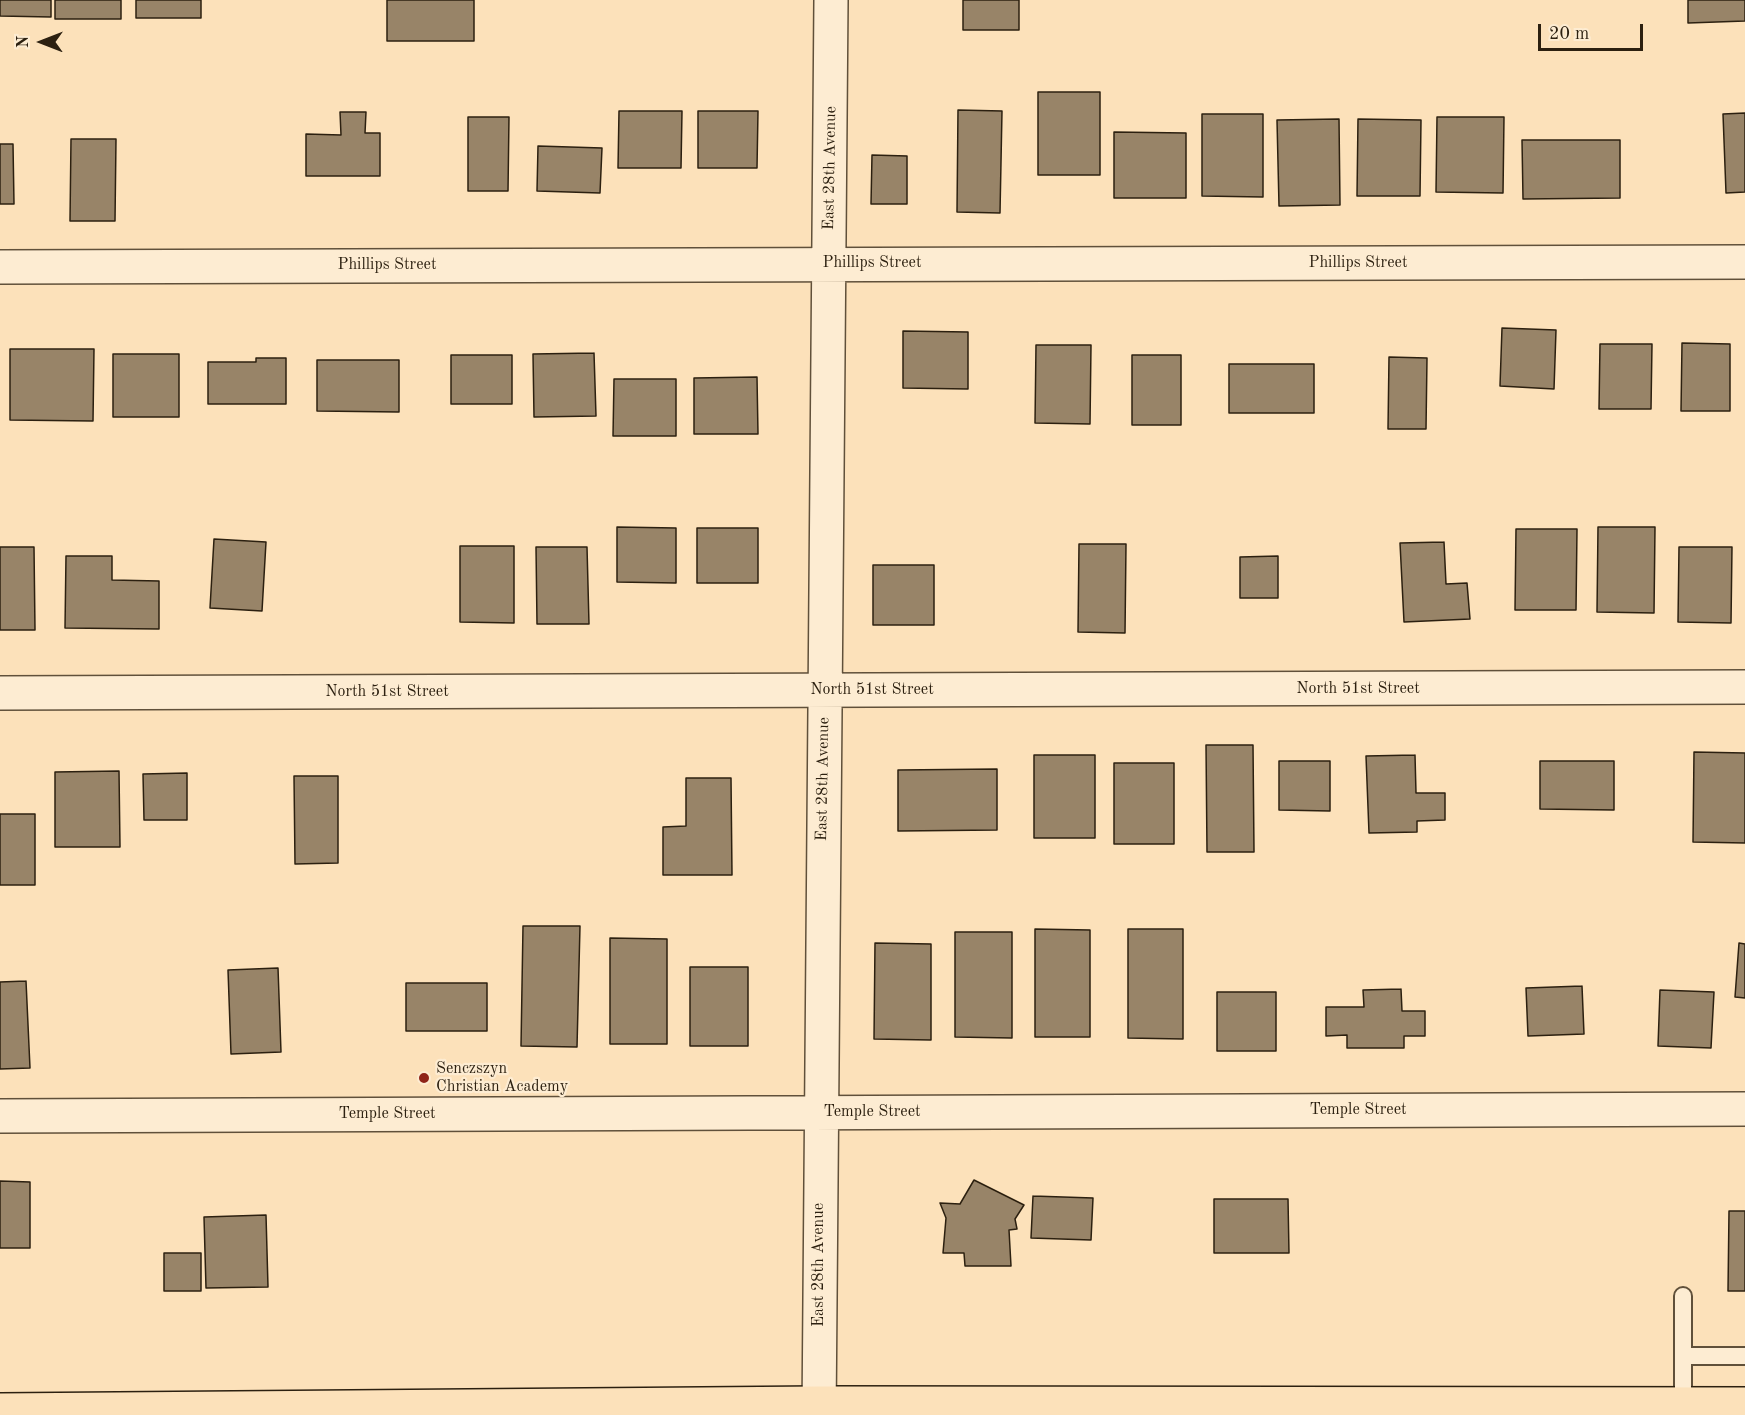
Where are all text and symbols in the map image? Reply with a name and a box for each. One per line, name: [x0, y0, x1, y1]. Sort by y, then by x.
north arrow: [12, 12, 72, 72]
scale bar: [1541, 12, 1646, 50]
text: 20 m: [1549, 25, 1589, 43]
text: N: [16, 36, 32, 48]
street label: East 28th Avenue: [819, 106, 841, 230]
street label: Phillips Street: [823, 253, 921, 273]
street label: Phillips Street: [1309, 253, 1407, 273]
street label: Phillips Street: [338, 255, 436, 275]
street label: North 51st Street: [1296, 679, 1420, 699]
street label: North 51st Street: [810, 680, 934, 700]
street label: North 51st Street: [325, 682, 449, 702]
street label: East 28th Avenue: [812, 717, 834, 841]
place label: Senczszyn Christian Academy: [436, 1059, 568, 1097]
marker: Senczszyn Christian Academy: [417, 1071, 431, 1085]
street label: Temple Street: [1309, 1100, 1407, 1120]
street label: Temple Street: [823, 1102, 921, 1122]
street label: Temple Street: [338, 1104, 436, 1124]
street label: East 28th Avenue: [809, 1203, 829, 1327]

